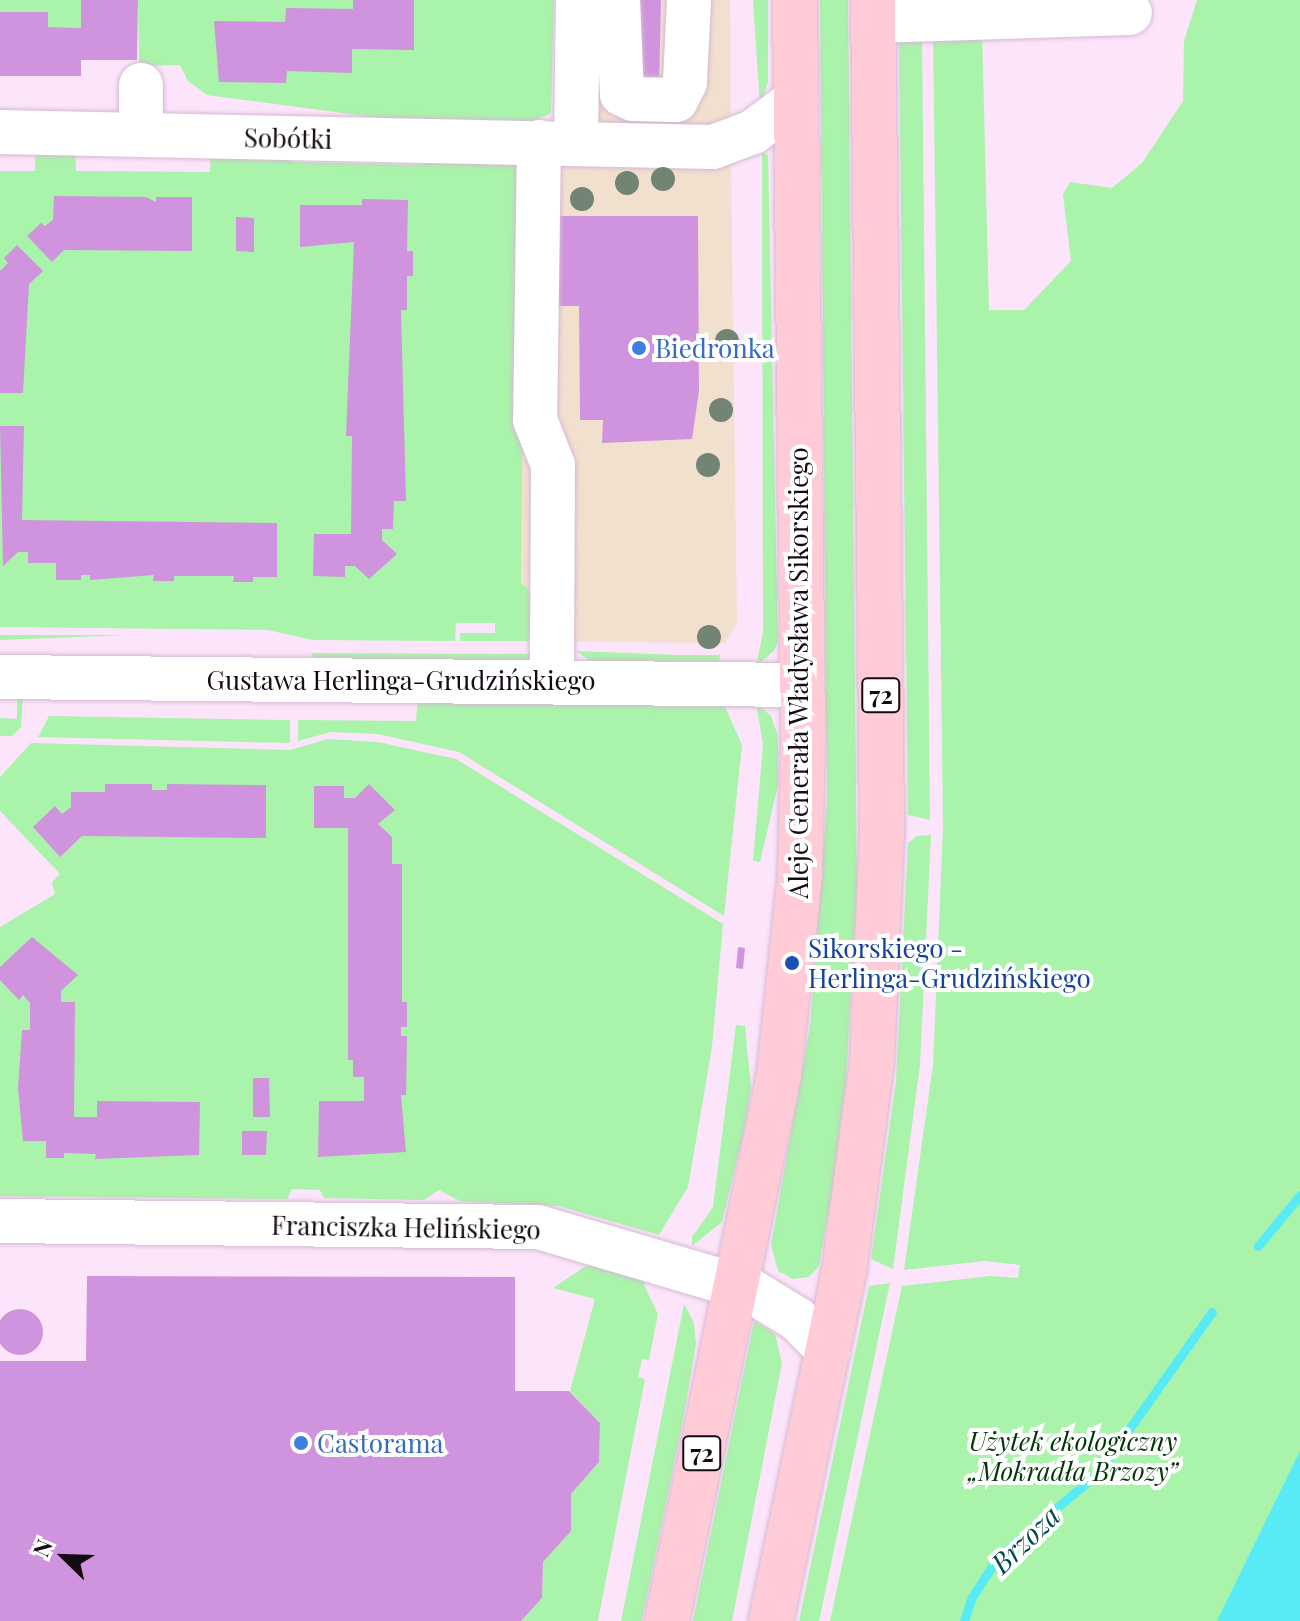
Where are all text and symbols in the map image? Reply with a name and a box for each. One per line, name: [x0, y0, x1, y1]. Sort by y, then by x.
street label: Sobótki: [244, 122, 332, 154]
place label: Biedronka: [655, 332, 775, 364]
marker: Biedronka: [630, 339, 648, 357]
street label: Aleje Generała Władysława Sikorskiego: [782, 446, 814, 900]
street label: Gustawa Herlinga-Grudzińskiego: [206, 664, 596, 696]
road number: 72: [861, 675, 901, 715]
place label: Sikorskiego - Herlinga-Grudzińskiego: [808, 932, 1091, 994]
marker: Sikorskiego - Herlinga-Grudzińskiego: [783, 954, 801, 972]
street label: Franciszka Helińskiego: [271, 1209, 541, 1245]
park label: Użytek ekologiczny „Mokradła Brzozy”: [968, 1425, 1178, 1486]
place label: Castorama: [317, 1427, 443, 1459]
road number: 72: [682, 1433, 722, 1473]
marker: Castorama: [292, 1434, 310, 1452]
water label: Brzoza: [984, 1498, 1066, 1580]
north arrow: [24, 1517, 104, 1597]
text: N: [25, 1534, 59, 1561]

